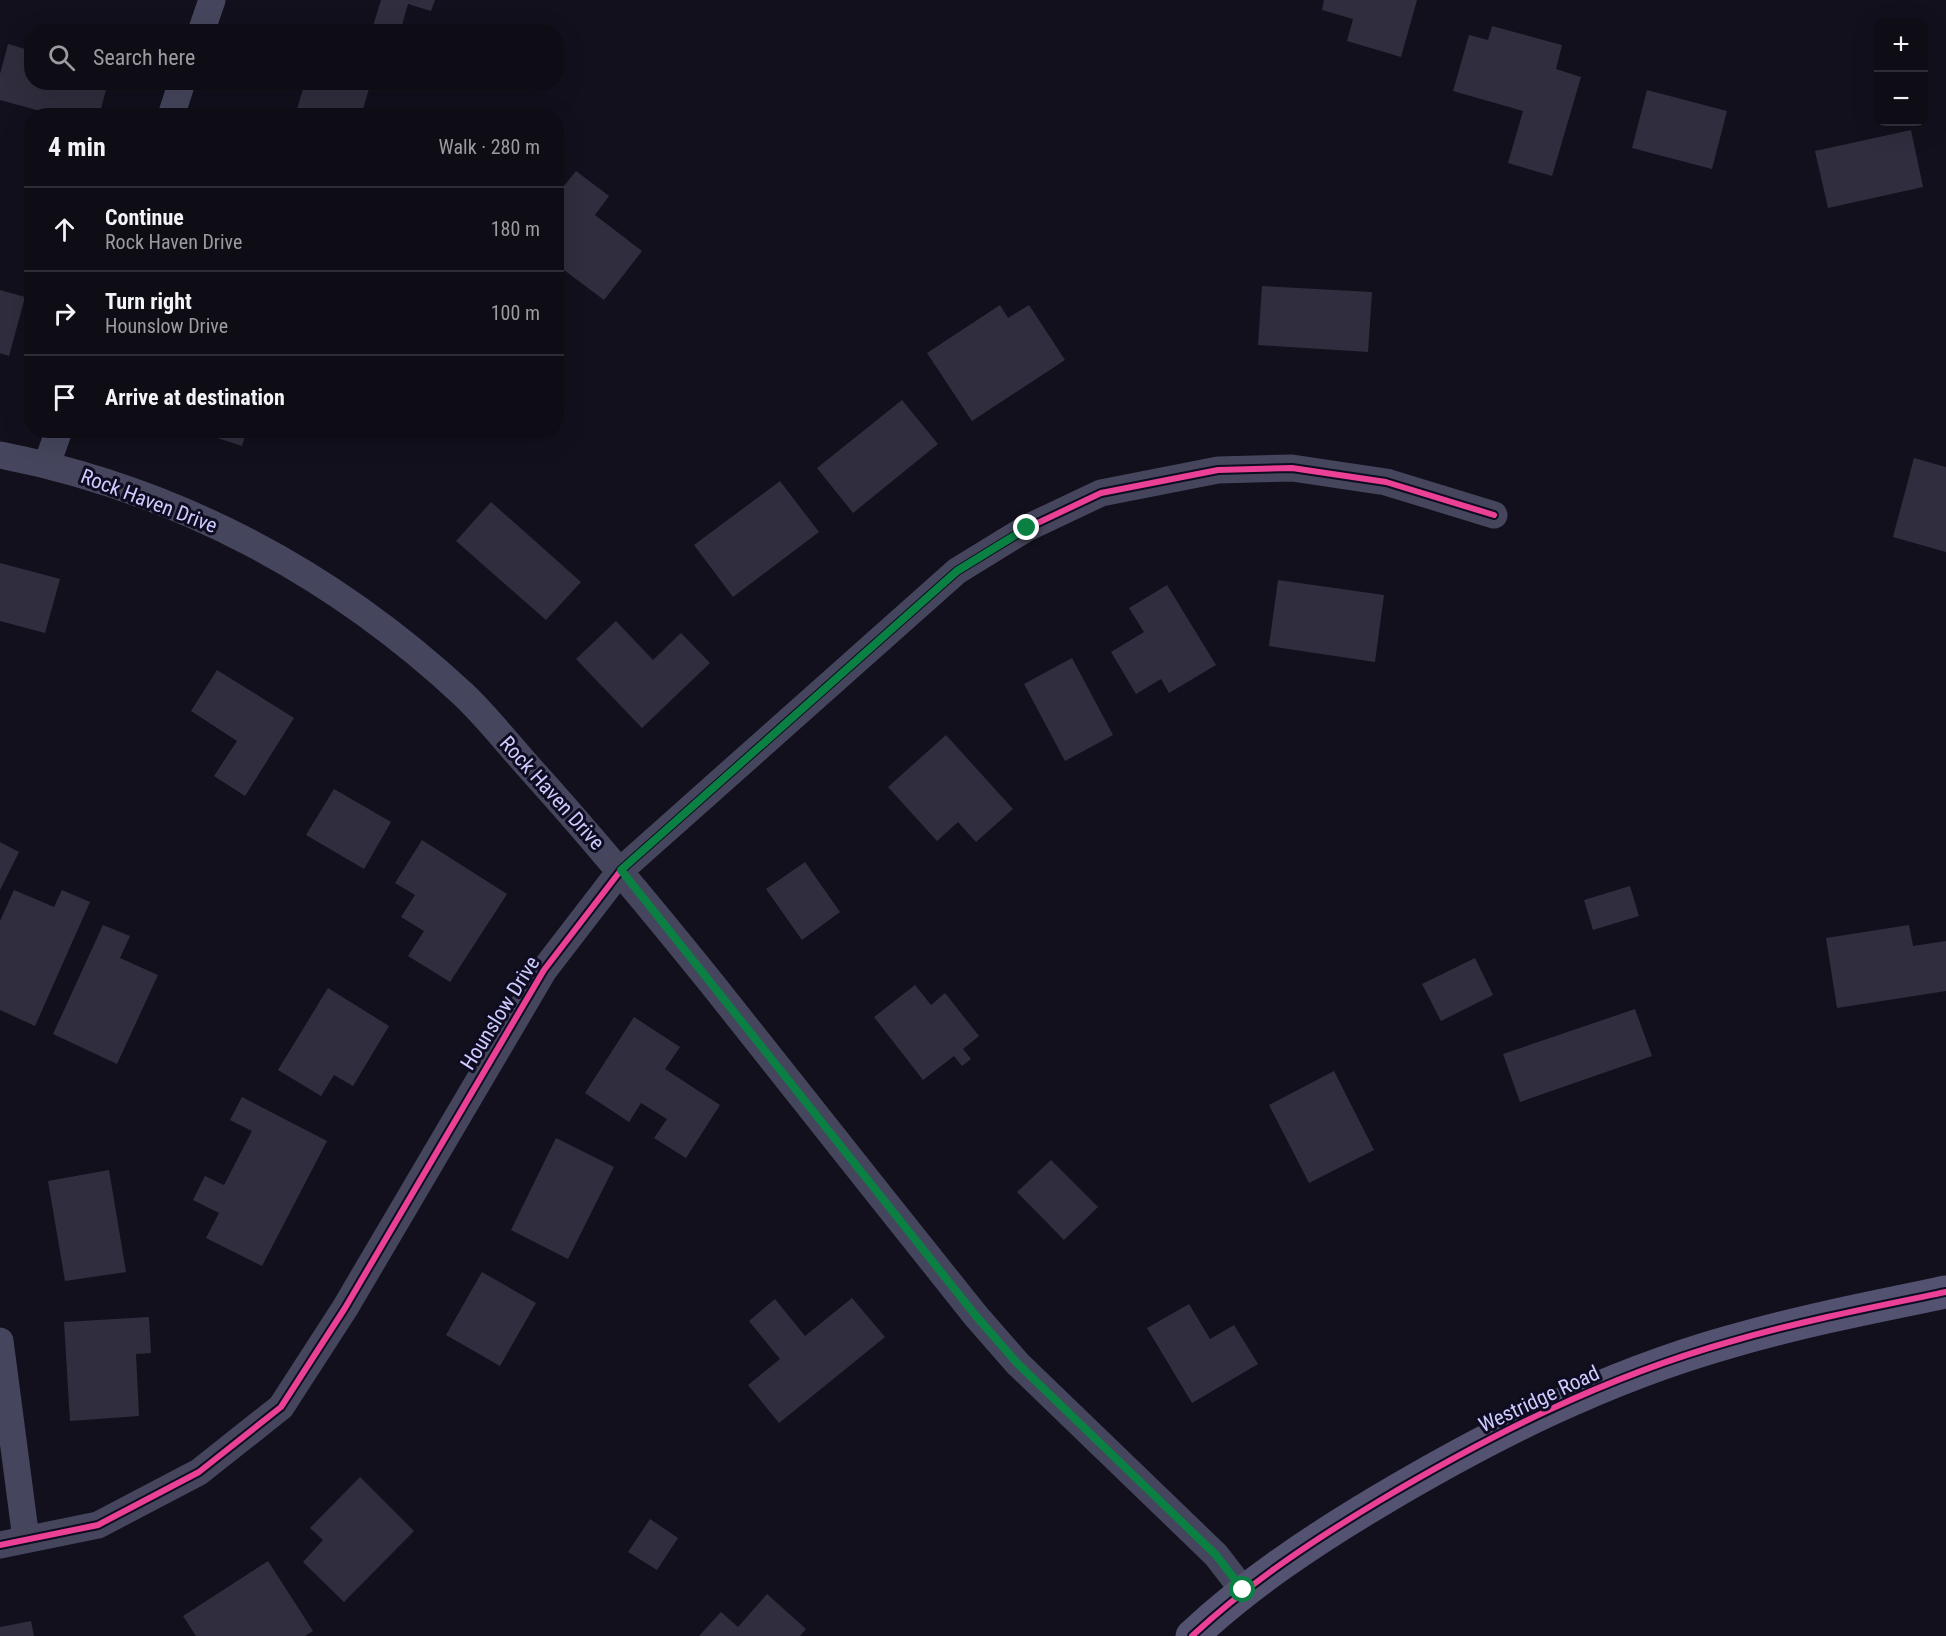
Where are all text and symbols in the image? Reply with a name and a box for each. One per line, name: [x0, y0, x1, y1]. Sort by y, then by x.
map controls: [1874, 18, 1928, 126]
button: +: [1874, 18, 1928, 72]
search box: [24, 24, 564, 90]
icon: search: [45, 41, 78, 74]
text: Search here: [93, 45, 195, 70]
button: −: [1874, 72, 1928, 126]
text: 4 min: [48, 132, 106, 162]
text: Walk · 280 m: [439, 135, 540, 159]
text: Continue: [105, 205, 184, 230]
icon: ahead: [48, 213, 81, 246]
text: 180 m: [491, 217, 540, 241]
text: Rock Haven Drive: [105, 230, 242, 254]
text: Turn right: [105, 289, 192, 314]
icon: right: [48, 297, 81, 330]
text: 100 m: [491, 301, 540, 325]
text: Hounslow Drive: [105, 314, 228, 338]
icon: arrive: [48, 381, 81, 414]
text: Arrive at destination: [105, 385, 285, 410]
street label: Rock Haven Drive: [77, 464, 221, 538]
route end: [1013, 514, 1039, 540]
street label: Rock Haven Drive: [495, 731, 609, 855]
street label: Hounslow Drive: [456, 952, 544, 1074]
street label: Westridge Road: [1475, 1361, 1603, 1437]
route start: [1229, 1576, 1255, 1602]

